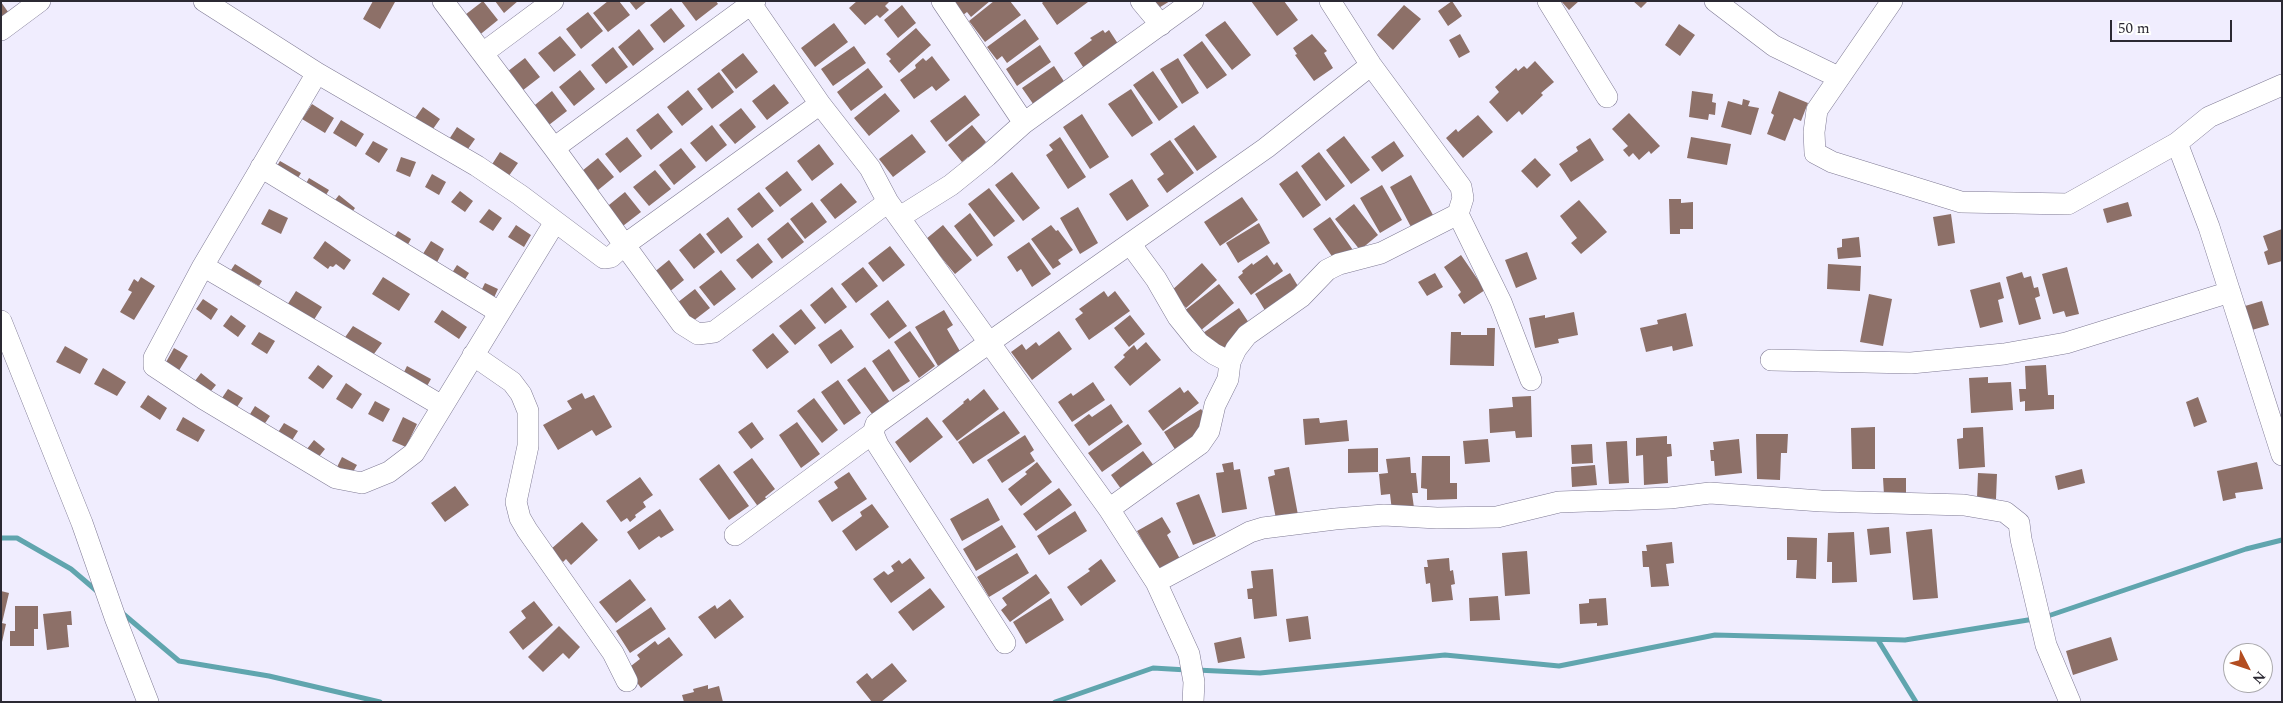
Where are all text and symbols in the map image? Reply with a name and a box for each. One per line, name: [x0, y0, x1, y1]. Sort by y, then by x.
scale bar: [2113, 10, 2236, 42]
text: 50 m: [2118, 17, 2150, 40]
north arrow: [2223, 643, 2273, 693]
text: N: [2247, 666, 2271, 689]

